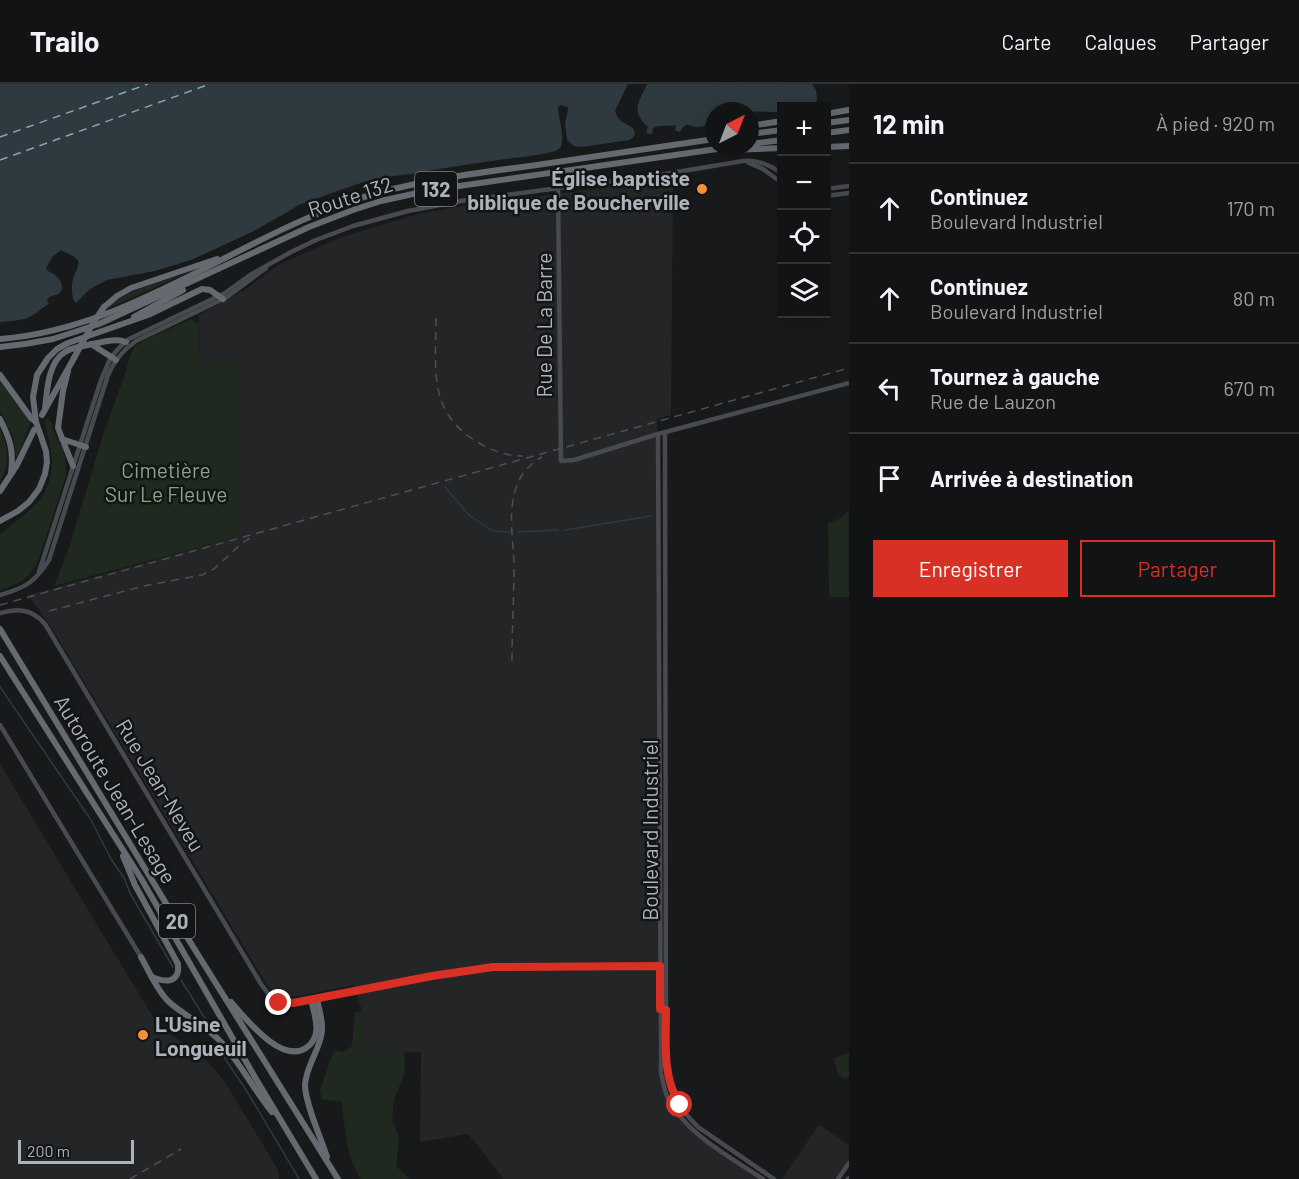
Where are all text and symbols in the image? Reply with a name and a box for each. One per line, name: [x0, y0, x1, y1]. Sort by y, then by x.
text: Trailo: [30, 24, 100, 58]
text: Carte: [1002, 29, 1051, 54]
text: Calques: [1084, 29, 1157, 54]
text: Partager: [1190, 29, 1269, 54]
north arrow: [705, 102, 759, 156]
map controls: [777, 102, 831, 318]
button: +: [777, 102, 831, 156]
text: 12 min: [873, 108, 945, 139]
text: À pied · 920 m: [1156, 111, 1275, 135]
button: −: [777, 156, 831, 210]
place label: Église baptiste biblique de Boucherville: [467, 165, 690, 214]
street label: Route 132: [304, 171, 396, 221]
road number: 132: [415, 172, 457, 206]
marker: Église baptiste biblique de Boucherville: [695, 182, 709, 196]
text: Continuez: [930, 183, 1028, 209]
icon: ahead: [873, 192, 906, 225]
text: 170 m: [1227, 196, 1275, 220]
text: Boulevard Industriel: [930, 209, 1103, 233]
button: locate: [777, 210, 831, 264]
street label: Rue De La Barre: [531, 253, 556, 397]
button: layers: [777, 264, 831, 318]
text: Continuez: [930, 273, 1028, 299]
icon: ahead: [873, 282, 906, 315]
text: 80 m: [1233, 286, 1275, 310]
text: Boulevard Industriel: [930, 299, 1103, 323]
text: Tournez à gauche: [930, 363, 1100, 389]
icon: left: [873, 372, 906, 405]
text: 670 m: [1223, 376, 1275, 400]
text: Rue de Lauzon: [930, 389, 1056, 413]
park label: Cimetière Sur Le Fleuve: [105, 457, 227, 506]
icon: arrive: [873, 462, 906, 495]
text: Arrivée à destination: [930, 465, 1133, 491]
button: Enregistrer: [873, 540, 1068, 597]
button: Partager: [1080, 540, 1275, 597]
street label: Autoroute Jean-Lesage: [50, 690, 182, 888]
street label: Rue Jean-Neveu: [112, 714, 210, 856]
street label: Boulevard Industriel: [637, 739, 662, 921]
road number: 20: [159, 904, 195, 938]
route end: [265, 989, 291, 1015]
place label: L'Usine Longueuil: [155, 1011, 247, 1060]
marker: L'Usine Longueuil: [136, 1028, 150, 1042]
route start: [666, 1091, 692, 1117]
scale bar: [18, 1137, 134, 1164]
text: 200 m: [27, 1141, 70, 1160]

